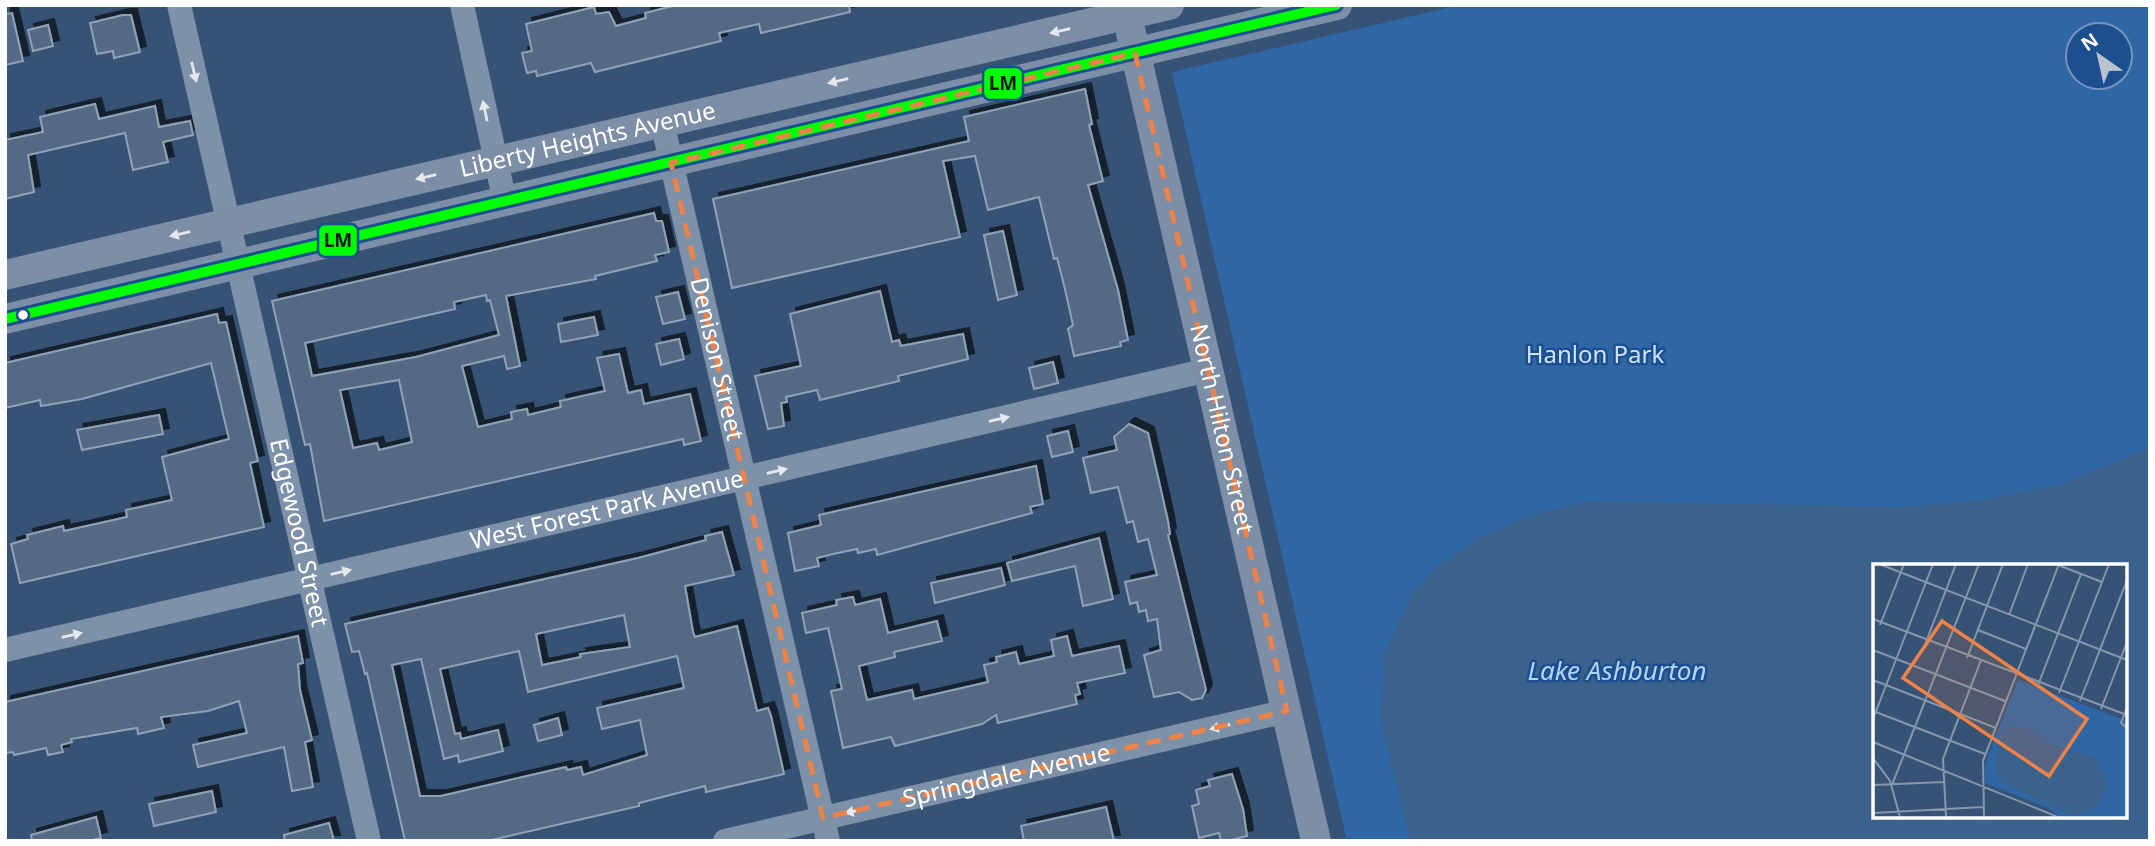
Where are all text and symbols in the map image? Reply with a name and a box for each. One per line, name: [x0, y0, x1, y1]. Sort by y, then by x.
north arrow: [2064, 21, 2134, 91]
one-way arrow: [1049, 26, 1071, 37]
text: N: [2076, 27, 2103, 57]
one-way arrow: [189, 61, 200, 83]
line badge: LM: [983, 67, 1023, 100]
text: LM: [989, 70, 1017, 96]
one-way arrow: [827, 76, 849, 87]
street label: Liberty Heights Avenue: [456, 93, 719, 184]
one-way arrow: [479, 100, 490, 122]
one-way arrow: [415, 172, 437, 183]
line badge: LM: [318, 224, 358, 257]
text: LM: [324, 227, 352, 253]
one-way arrow: [169, 229, 191, 240]
street label: Denison Street: [683, 274, 753, 443]
unlabelled marker: [16, 308, 30, 322]
street label: North Hilton Street: [1183, 320, 1263, 537]
park label: Hanlon Park: [1526, 337, 1664, 370]
one-way arrow: [988, 413, 1010, 424]
street label: Edgewood Street: [263, 435, 338, 630]
street label: West Forest Park Avenue: [467, 461, 746, 556]
one-way arrow: [766, 465, 788, 476]
inset map: [1873, 564, 2127, 818]
one-way arrow: [330, 566, 352, 577]
one-way arrow: [61, 629, 83, 640]
water label: Lake Ashburton: [1528, 652, 1706, 688]
one-way arrow: [1209, 721, 1231, 732]
street label: Springdale Avenue: [899, 734, 1113, 814]
one-way arrow: [844, 806, 866, 817]

